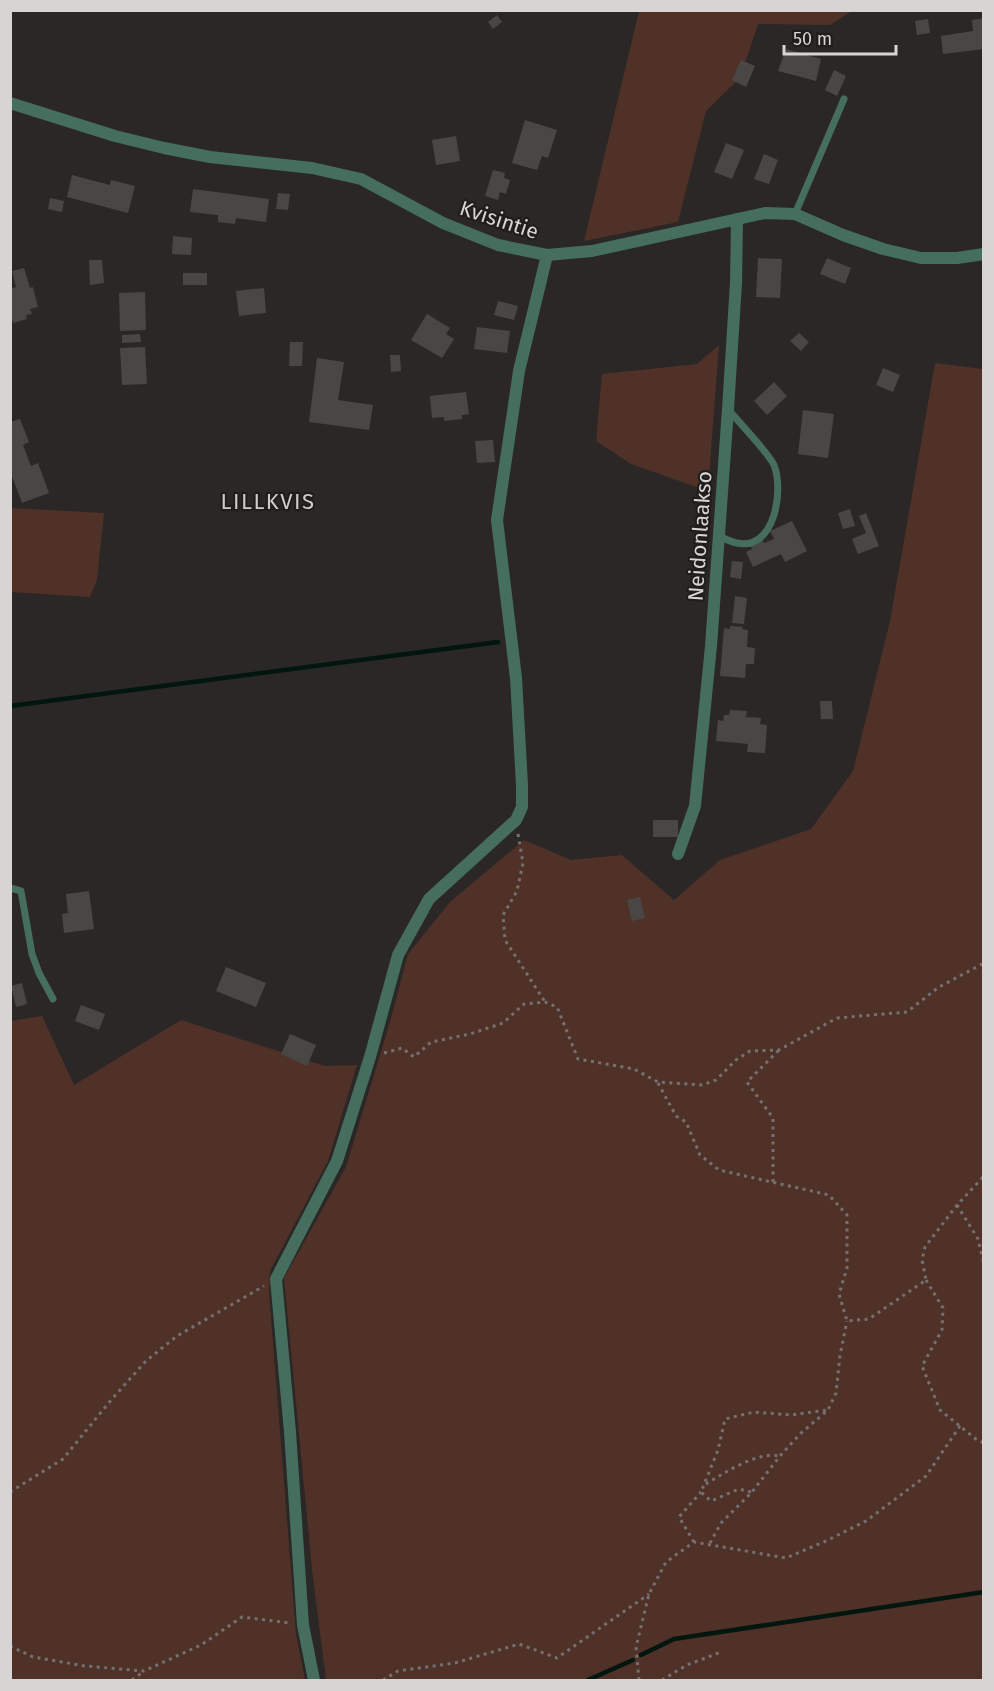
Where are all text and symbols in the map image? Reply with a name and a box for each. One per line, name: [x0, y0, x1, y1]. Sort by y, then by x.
scale bar: [784, 18, 896, 56]
text: 50 m: [793, 28, 832, 50]
street label: Kvisintie: [456, 195, 542, 245]
street label: Neidonlaakso: [682, 470, 718, 602]
district label: LILLKVIS: [220, 488, 316, 515]

